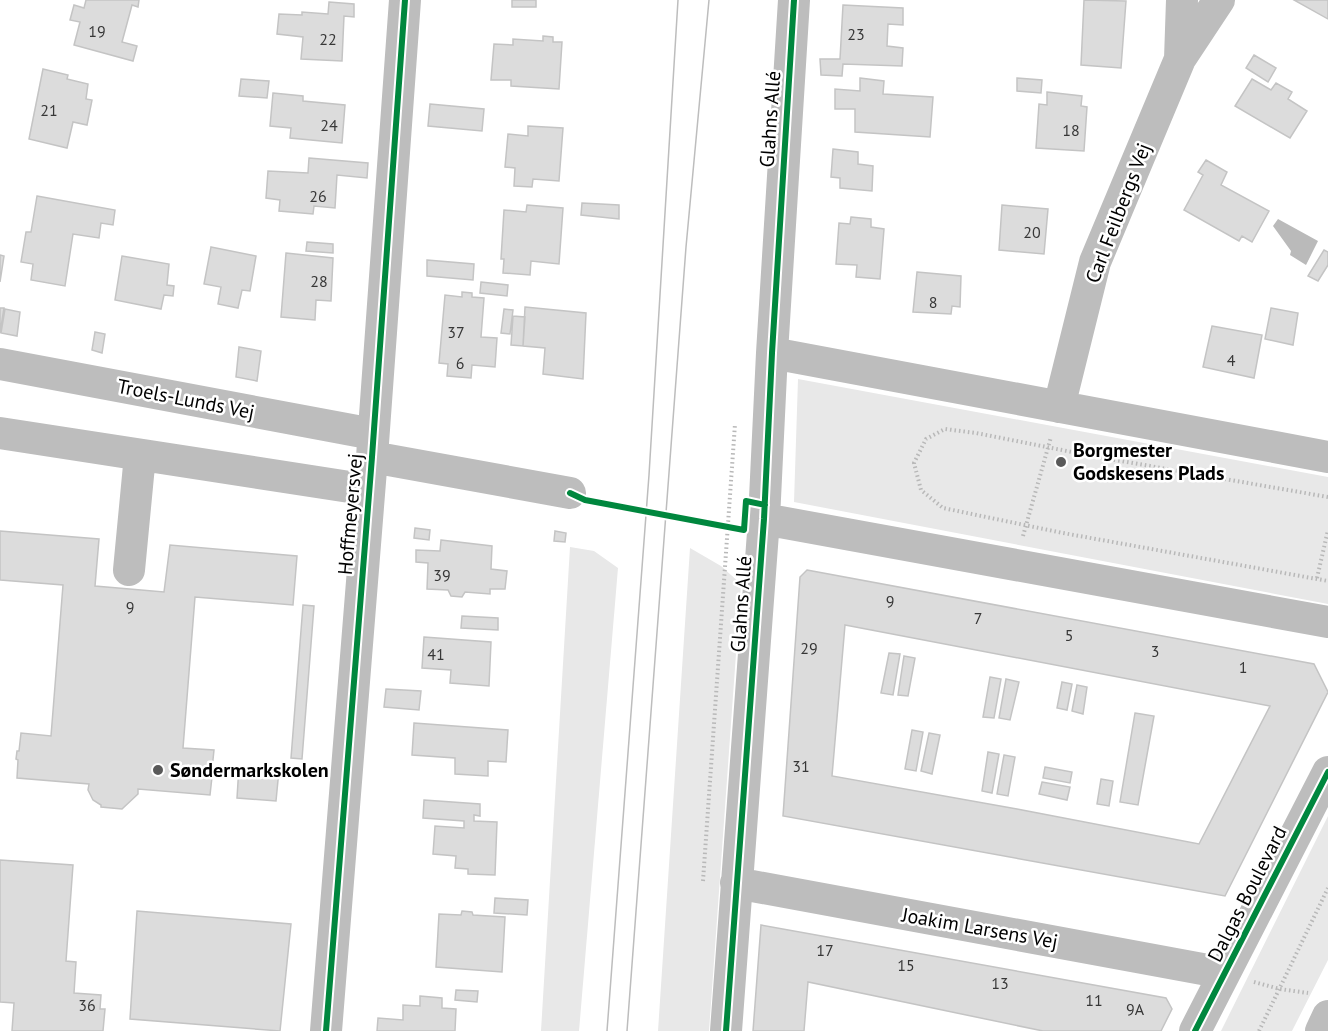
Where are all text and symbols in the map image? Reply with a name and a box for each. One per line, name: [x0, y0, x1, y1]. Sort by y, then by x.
house number: 19: [88, 21, 106, 41]
house number: 23: [847, 24, 865, 44]
house number: 22: [319, 29, 337, 49]
street label: Glahns Allé: [754, 70, 786, 168]
house number: 21: [40, 100, 58, 120]
house number: 24: [320, 115, 338, 135]
house number: 18: [1062, 120, 1080, 140]
street label: Carl Feilbergs Vej: [1079, 139, 1157, 287]
house number: 26: [309, 186, 327, 206]
house number: 20: [1023, 222, 1041, 242]
house number: 28: [310, 271, 328, 291]
house number: 8: [929, 292, 937, 312]
house number: 37: [447, 322, 465, 342]
house number: 4: [1227, 350, 1236, 370]
house number: 6: [456, 353, 464, 373]
street label: Troels-Lunds Vej: [115, 373, 257, 425]
place label: Borgmester Godskesens Plads: [1073, 437, 1224, 486]
street label: Hoffmeyersvej: [332, 452, 368, 576]
marker: Borgmester Godskesens Plads: [1054, 455, 1068, 469]
street label: Glahns Allé: [725, 555, 757, 653]
house number: 39: [433, 565, 451, 585]
house number: 9: [886, 591, 894, 611]
house number: 9: [126, 597, 134, 617]
house number: 7: [974, 608, 982, 628]
house number: 5: [1065, 625, 1073, 645]
house number: 29: [800, 638, 818, 658]
house number: 3: [1151, 641, 1159, 661]
house number: 41: [427, 644, 445, 664]
house number: 1: [1239, 657, 1247, 677]
house number: 31: [792, 756, 810, 776]
place label: Søndermarkskolen: [170, 757, 329, 783]
marker: Søndermarkskolen: [151, 763, 165, 777]
street label: Dalgas Boulevard: [1202, 822, 1292, 966]
street label: Joakim Larsens Vej: [899, 901, 1060, 955]
house number: 17: [816, 940, 834, 960]
house number: 15: [897, 955, 915, 975]
house number: 13: [991, 973, 1009, 993]
house number: 11: [1085, 990, 1103, 1010]
house number: 36: [78, 995, 96, 1015]
house number: 9A: [1126, 999, 1145, 1019]

